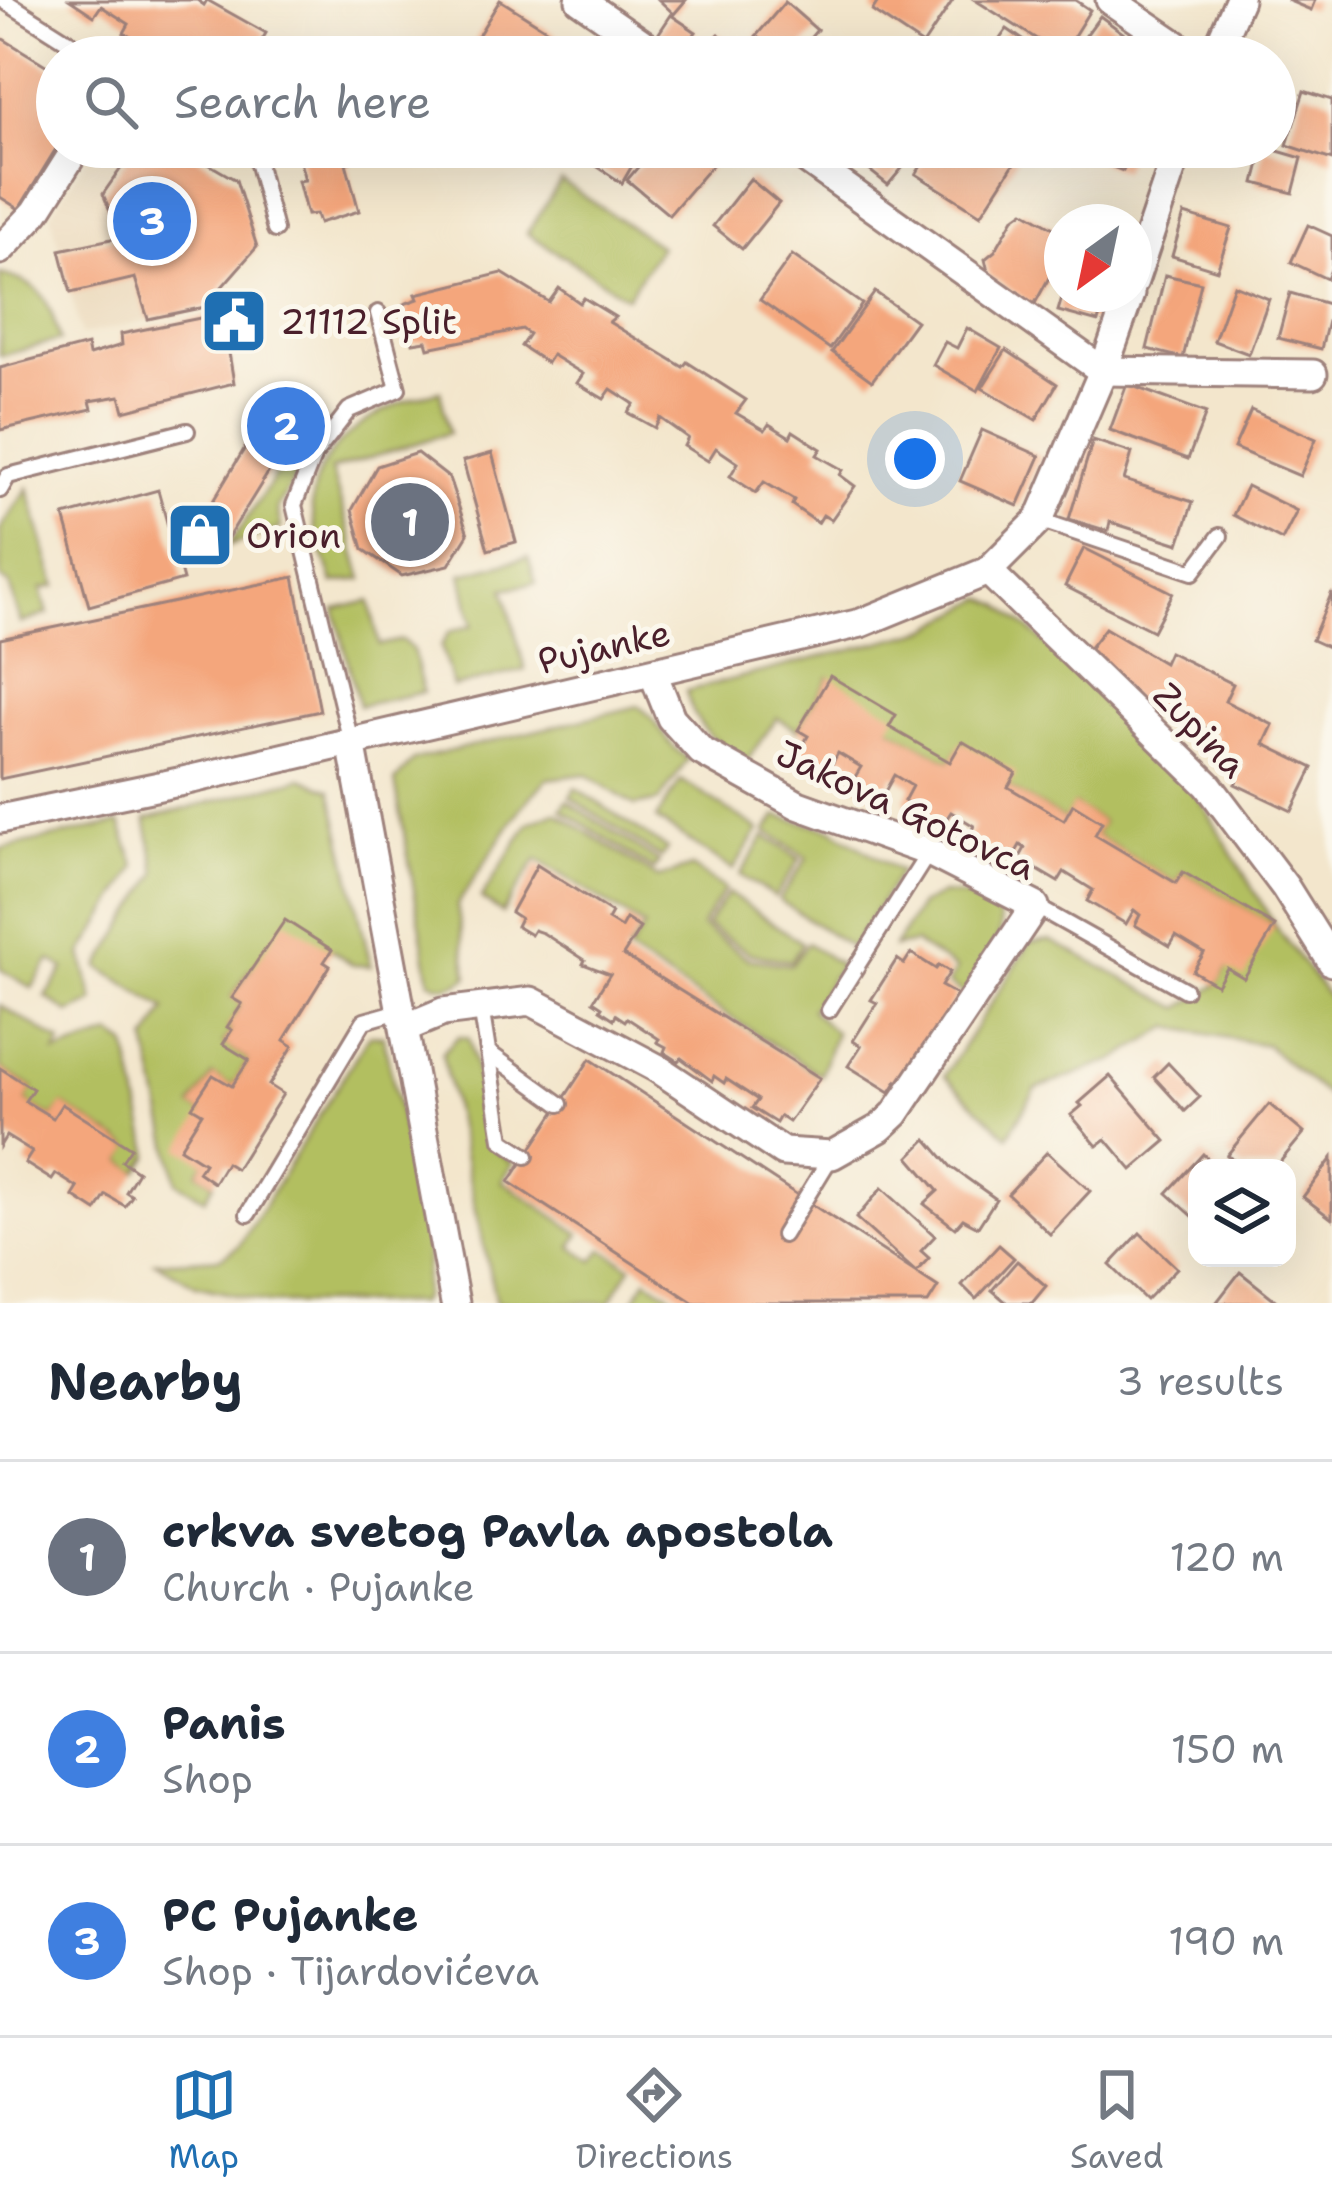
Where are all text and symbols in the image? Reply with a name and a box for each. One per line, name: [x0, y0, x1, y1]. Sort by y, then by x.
search box: [36, 36, 1296, 168]
icon: search: [78, 69, 144, 135]
text: Search here: [174, 72, 431, 132]
pin: 3: [113, 176, 191, 266]
north arrow: [1044, 204, 1152, 312]
public building icon: 21112 Split: [199, 286, 269, 356]
place label: 21112 Split: [280, 297, 457, 346]
pin: 2: [247, 381, 325, 471]
your location: [885, 429, 945, 489]
pin: 1: [371, 477, 449, 567]
shop icon: Orion: [165, 500, 235, 570]
place label: Orion: [246, 511, 341, 560]
street label: Pujanke: [533, 608, 675, 686]
street label: Zupina: [1142, 672, 1258, 788]
street label: Jakova Gotovca: [769, 729, 1043, 891]
map controls: [1188, 1159, 1296, 1267]
button: layers: [1188, 1159, 1296, 1267]
text: Nearby: [48, 1347, 243, 1415]
text: 3 results: [1117, 1355, 1284, 1407]
text: crkva svetog Pavla apostola: [162, 1501, 833, 1561]
text: 1: [78, 1531, 96, 1583]
text: 120 m: [1169, 1531, 1284, 1583]
text: Church · Pujanke: [162, 1561, 474, 1613]
text: Panis: [162, 1693, 286, 1753]
text: 2: [73, 1723, 101, 1775]
text: 150 m: [1171, 1723, 1284, 1775]
text: Shop: [162, 1753, 253, 1805]
text: PC Pujanke: [162, 1885, 418, 1945]
text: 3: [73, 1915, 101, 1967]
text: 190 m: [1168, 1915, 1284, 1967]
text: Shop · Tijardovićeva: [162, 1945, 539, 1997]
tab: Map: [168, 2062, 239, 2179]
tab: Directions: [576, 2062, 733, 2179]
tab: Saved: [1070, 2062, 1164, 2179]

